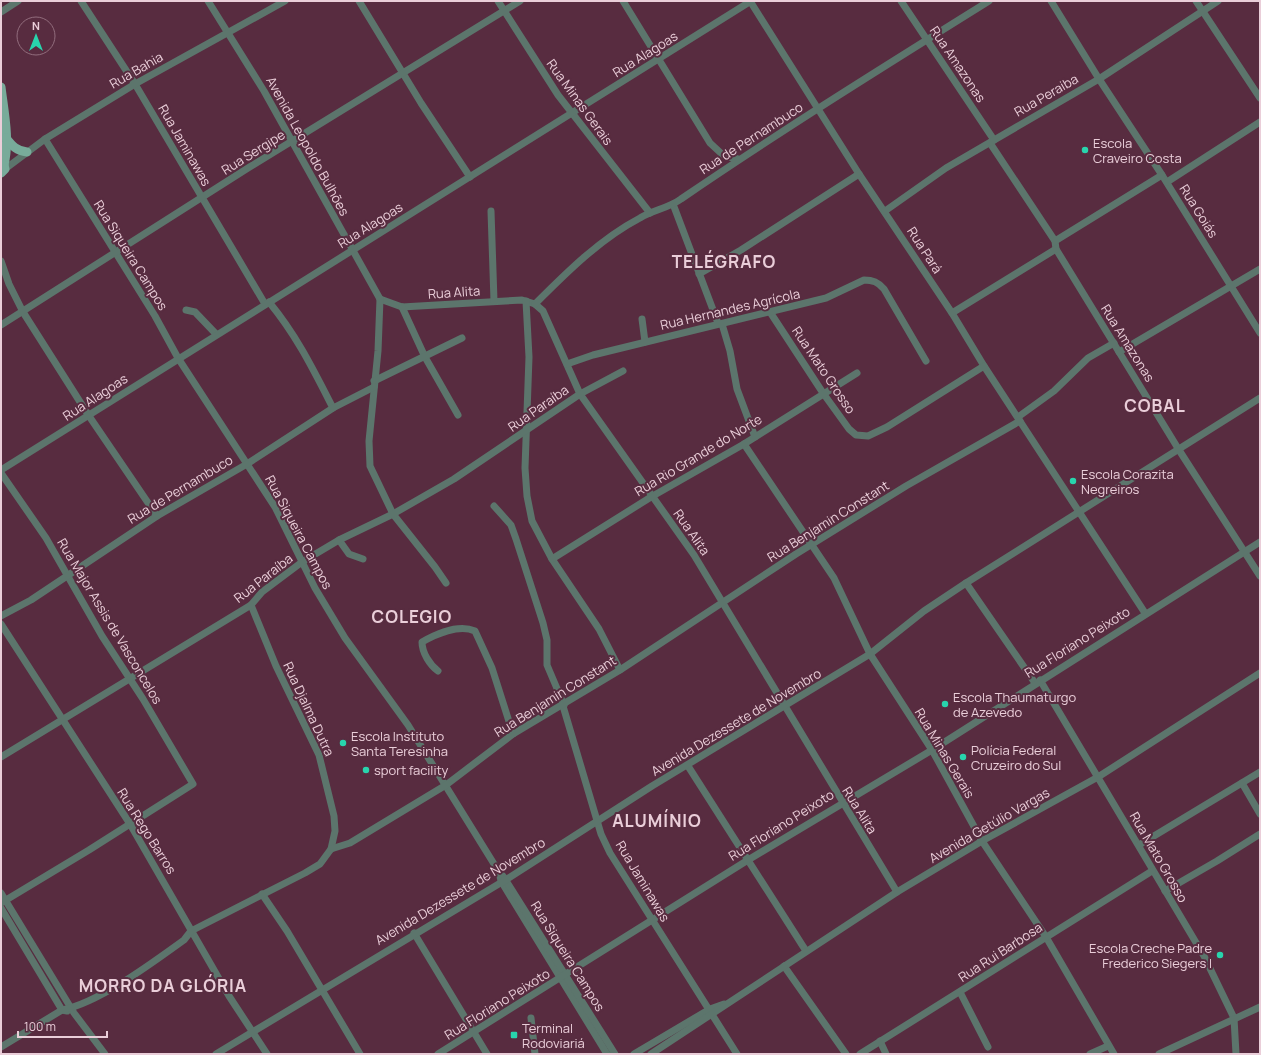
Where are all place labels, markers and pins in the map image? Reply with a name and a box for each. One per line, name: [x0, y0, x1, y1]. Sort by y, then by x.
place label: Escola Craveiro Costa: [1093, 134, 1182, 167]
marker: Escola Craveiro Costa: [1080, 145, 1090, 155]
place label: Escola Corazita Negreiros: [1081, 465, 1174, 498]
marker: Escola Corazita Negreiros: [1068, 476, 1078, 486]
place label: Escola Thaumaturgo de Azevedo: [953, 688, 1076, 721]
marker: Escola Thaumaturgo de Azevedo: [940, 699, 950, 709]
place label: Escola Instituto Santa Teresinha: [351, 727, 448, 760]
marker: Escola Instituto Santa Teresinha: [338, 738, 348, 748]
place label: Polícia Federal Cruzeiro do Sul: [971, 741, 1061, 774]
marker: Polícia Federal Cruzeiro do Sul: [958, 752, 968, 762]
place label: sport facility: [374, 761, 448, 779]
marker: sport facility: [361, 765, 371, 775]
place label: Escola Creche Padre Frederico Siegers I: [1089, 939, 1212, 972]
marker: Escola Creche Padre Frederico Siegers I: [1215, 950, 1225, 960]
place label: Terminal Rodoviariá: [522, 1019, 585, 1052]
marker: Terminal Rodoviariá: [509, 1030, 519, 1040]

